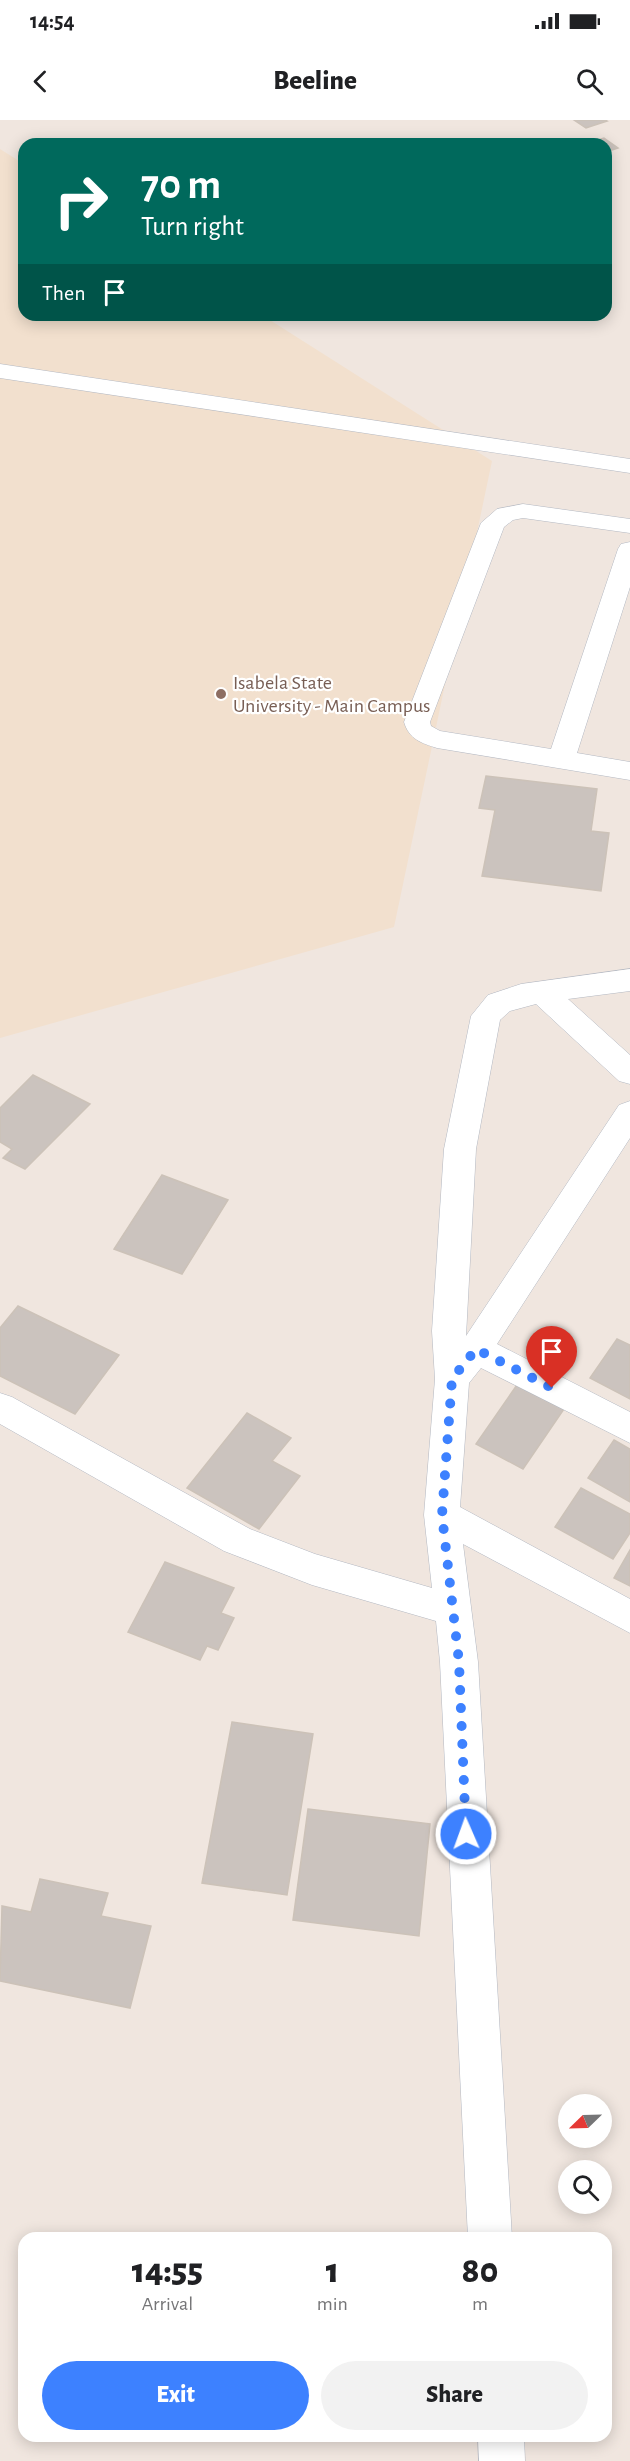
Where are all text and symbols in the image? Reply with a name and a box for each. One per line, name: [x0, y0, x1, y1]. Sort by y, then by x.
text: 14:54: [30, 10, 75, 32]
icon: back: [24, 65, 57, 98]
icon: search: [573, 65, 606, 98]
text: Beeline: [273, 67, 357, 94]
icon: right: [42, 162, 120, 240]
text: 70 m: [141, 164, 221, 206]
text: Turn right: [141, 213, 244, 240]
icon: arrive: [98, 276, 131, 309]
text: Then: [42, 282, 86, 304]
place label: Isabela State University - Main Campus: [233, 673, 431, 716]
marker: Isabela State University - Main Campus: [214, 687, 228, 701]
pin: [526, 1326, 577, 1388]
icon: arrive: [535, 1335, 568, 1368]
position arrow: [434, 1802, 498, 1866]
north arrow: [558, 2094, 612, 2148]
map controls: [558, 2094, 612, 2214]
button: search: [558, 2160, 612, 2214]
text: 14:55: [132, 2253, 203, 2289]
text: 1: [326, 2253, 339, 2289]
text: 80: [462, 2253, 498, 2289]
text: Arrival: [142, 2294, 193, 2314]
text: min: [317, 2294, 348, 2314]
text: m: [472, 2294, 488, 2314]
button: Exit: [42, 2361, 309, 2430]
button: Share: [321, 2361, 588, 2430]

